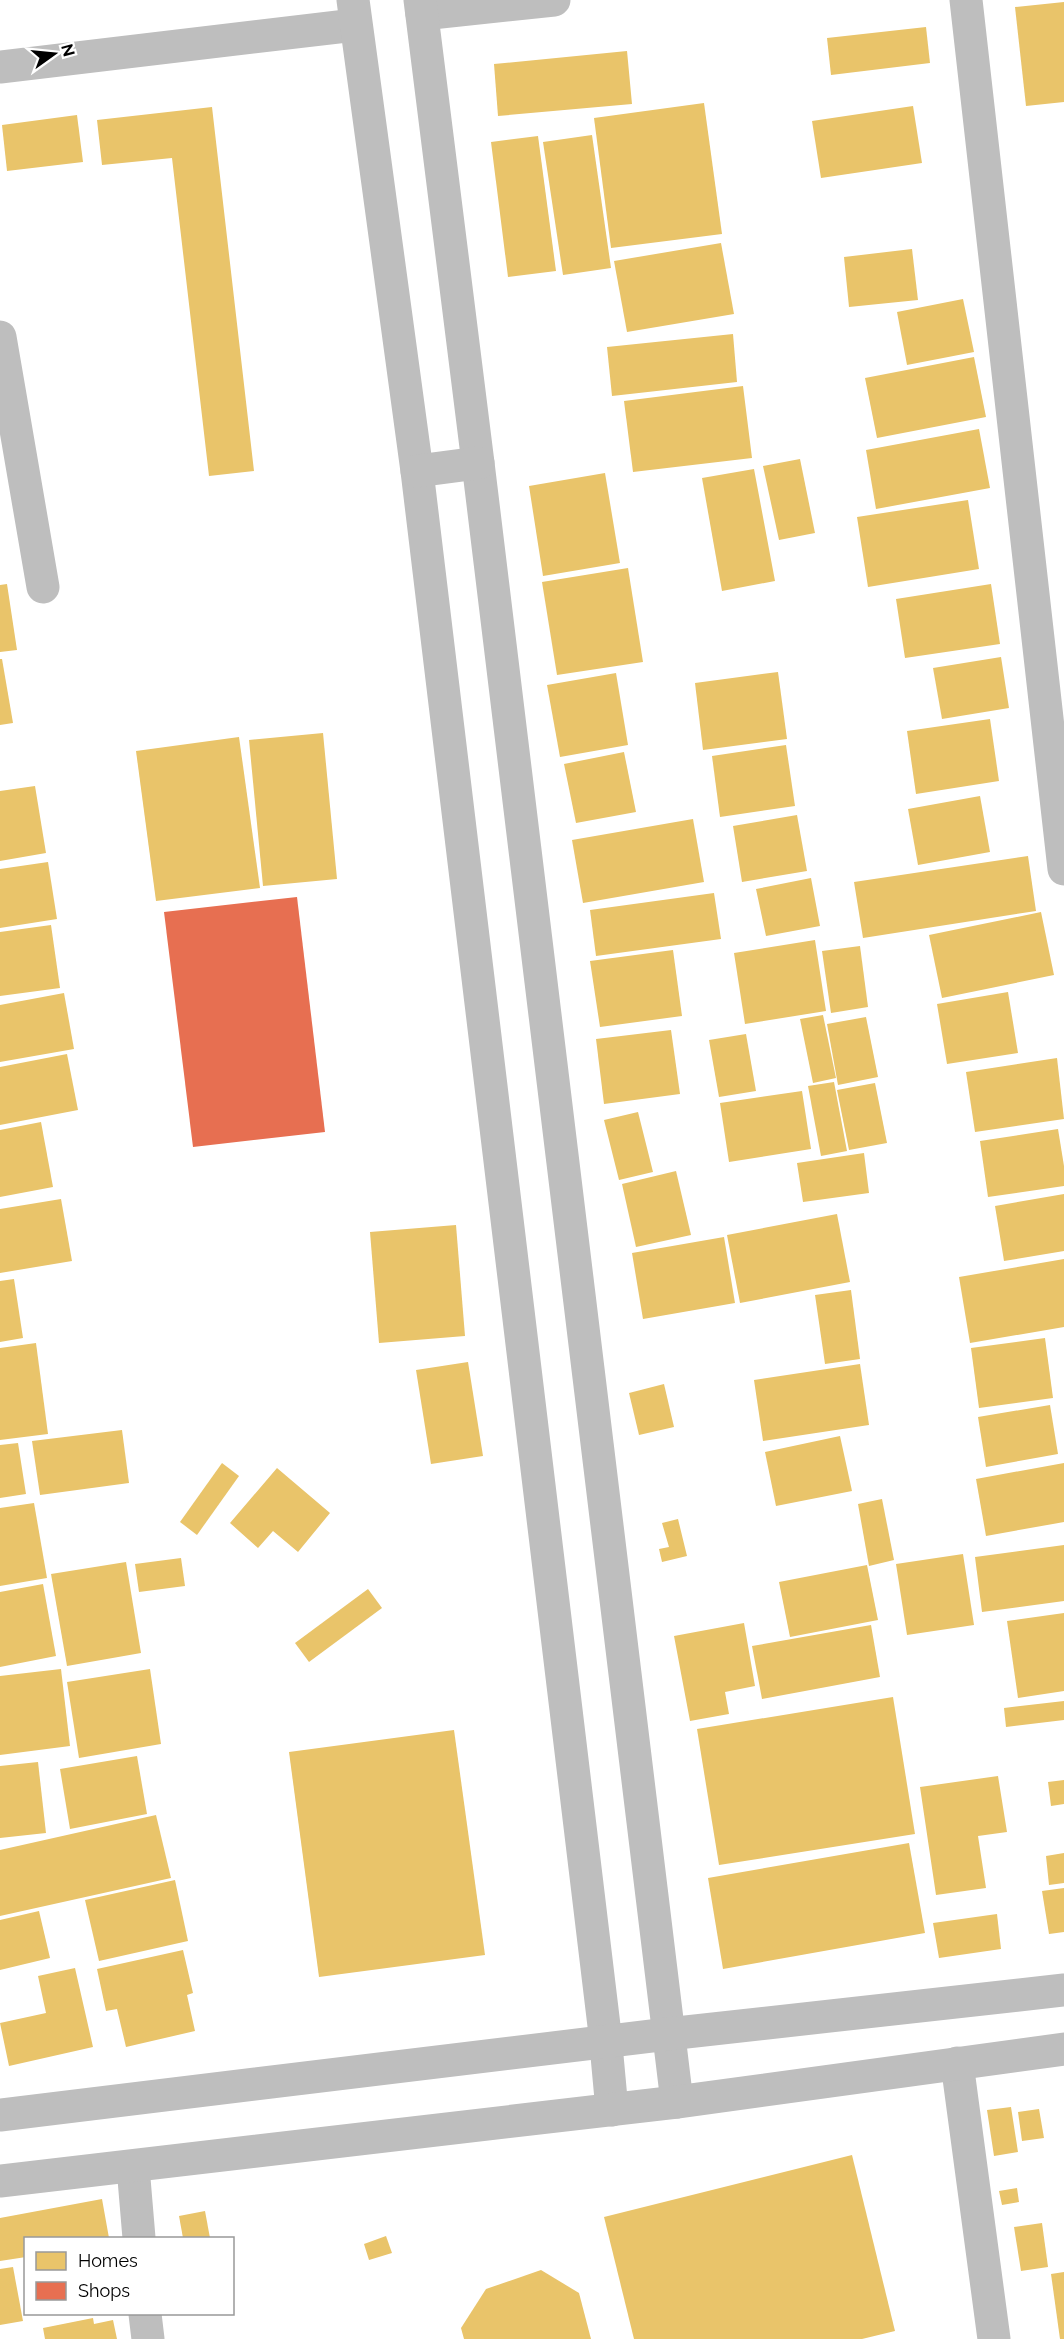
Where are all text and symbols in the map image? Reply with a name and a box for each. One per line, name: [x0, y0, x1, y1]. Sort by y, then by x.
north arrow: [24, 24, 84, 84]
text: N: [57, 42, 79, 59]
legend: [24, 2237, 234, 2315]
text: Homes: [78, 2250, 138, 2271]
text: Shops: [78, 2280, 130, 2301]

